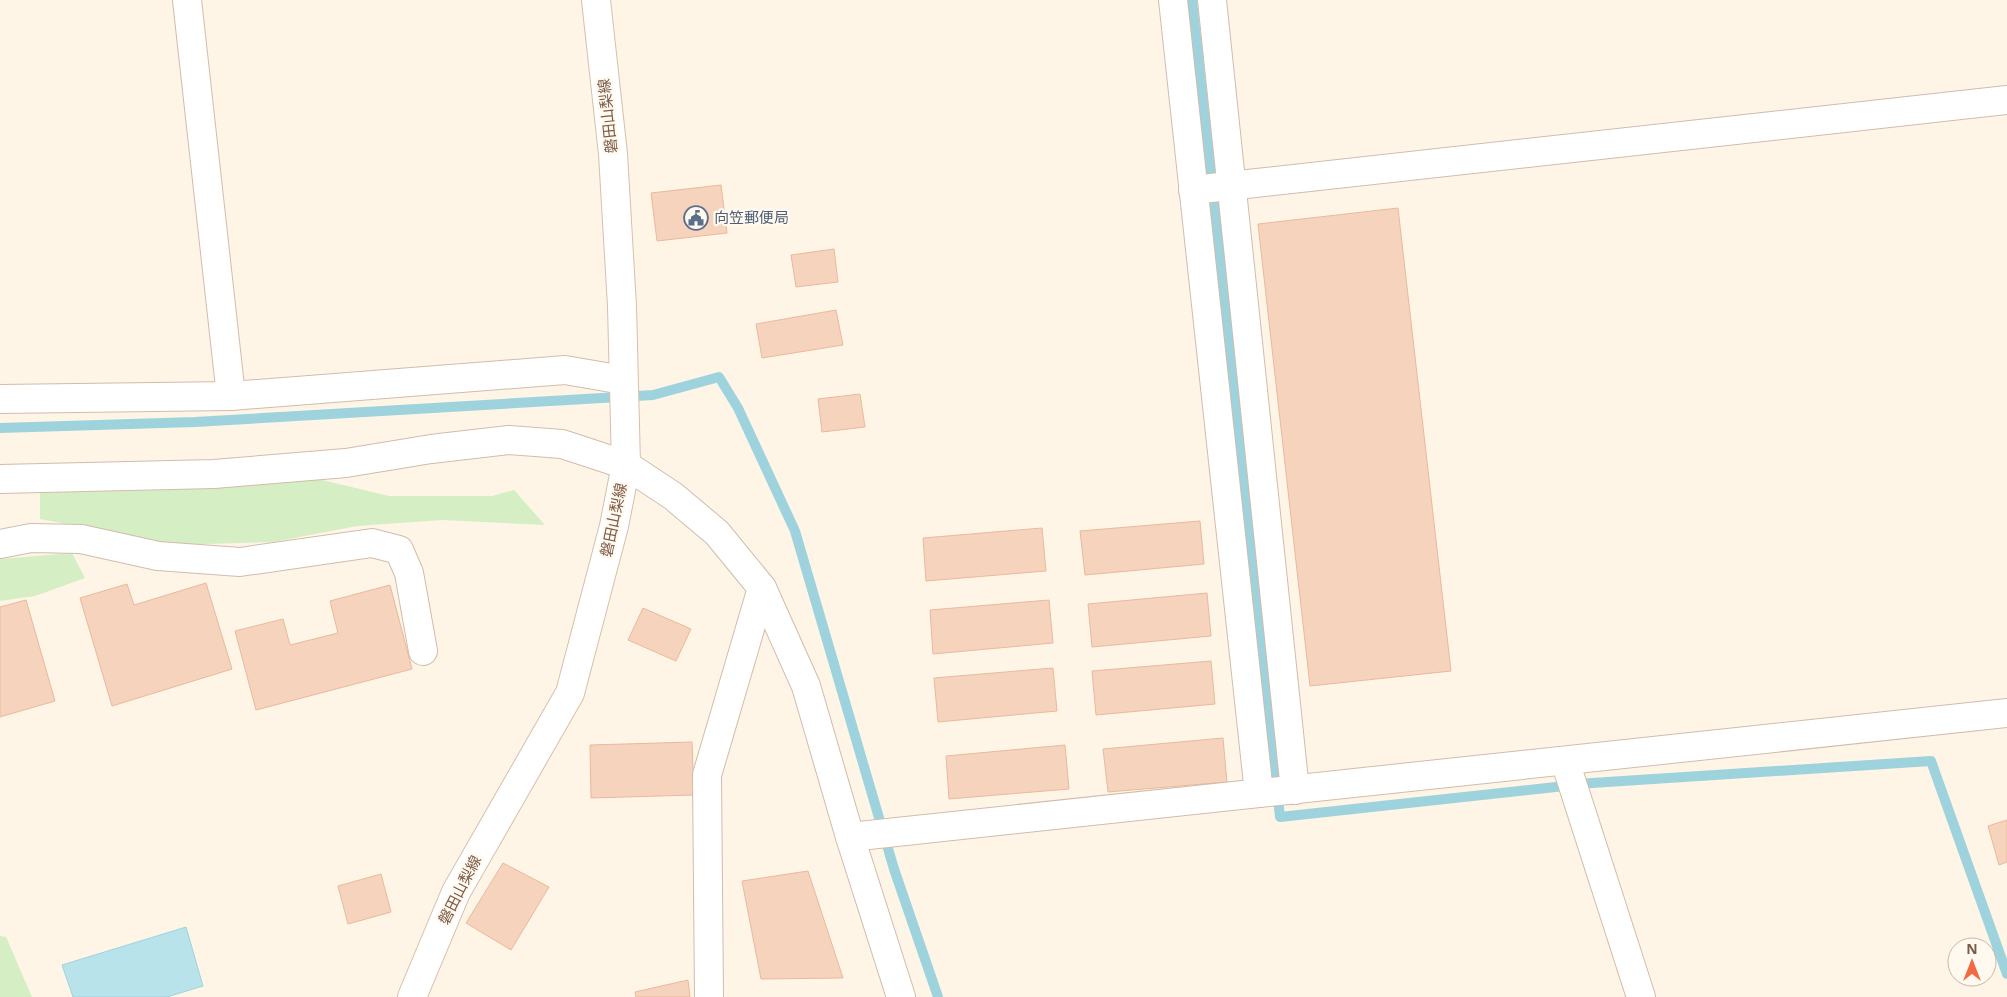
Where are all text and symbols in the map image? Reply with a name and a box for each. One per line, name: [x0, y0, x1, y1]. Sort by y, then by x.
street label: 磐田山梨線: [593, 78, 621, 154]
public building icon: 向笠郵便局: [683, 205, 709, 231]
place label: 向笠郵便局: [714, 207, 789, 227]
street label: 磐田山梨線: [595, 481, 631, 559]
street label: 磐田山梨線: [433, 852, 485, 928]
north arrow: [1947, 937, 1997, 987]
text: N: [1966, 939, 1978, 958]

